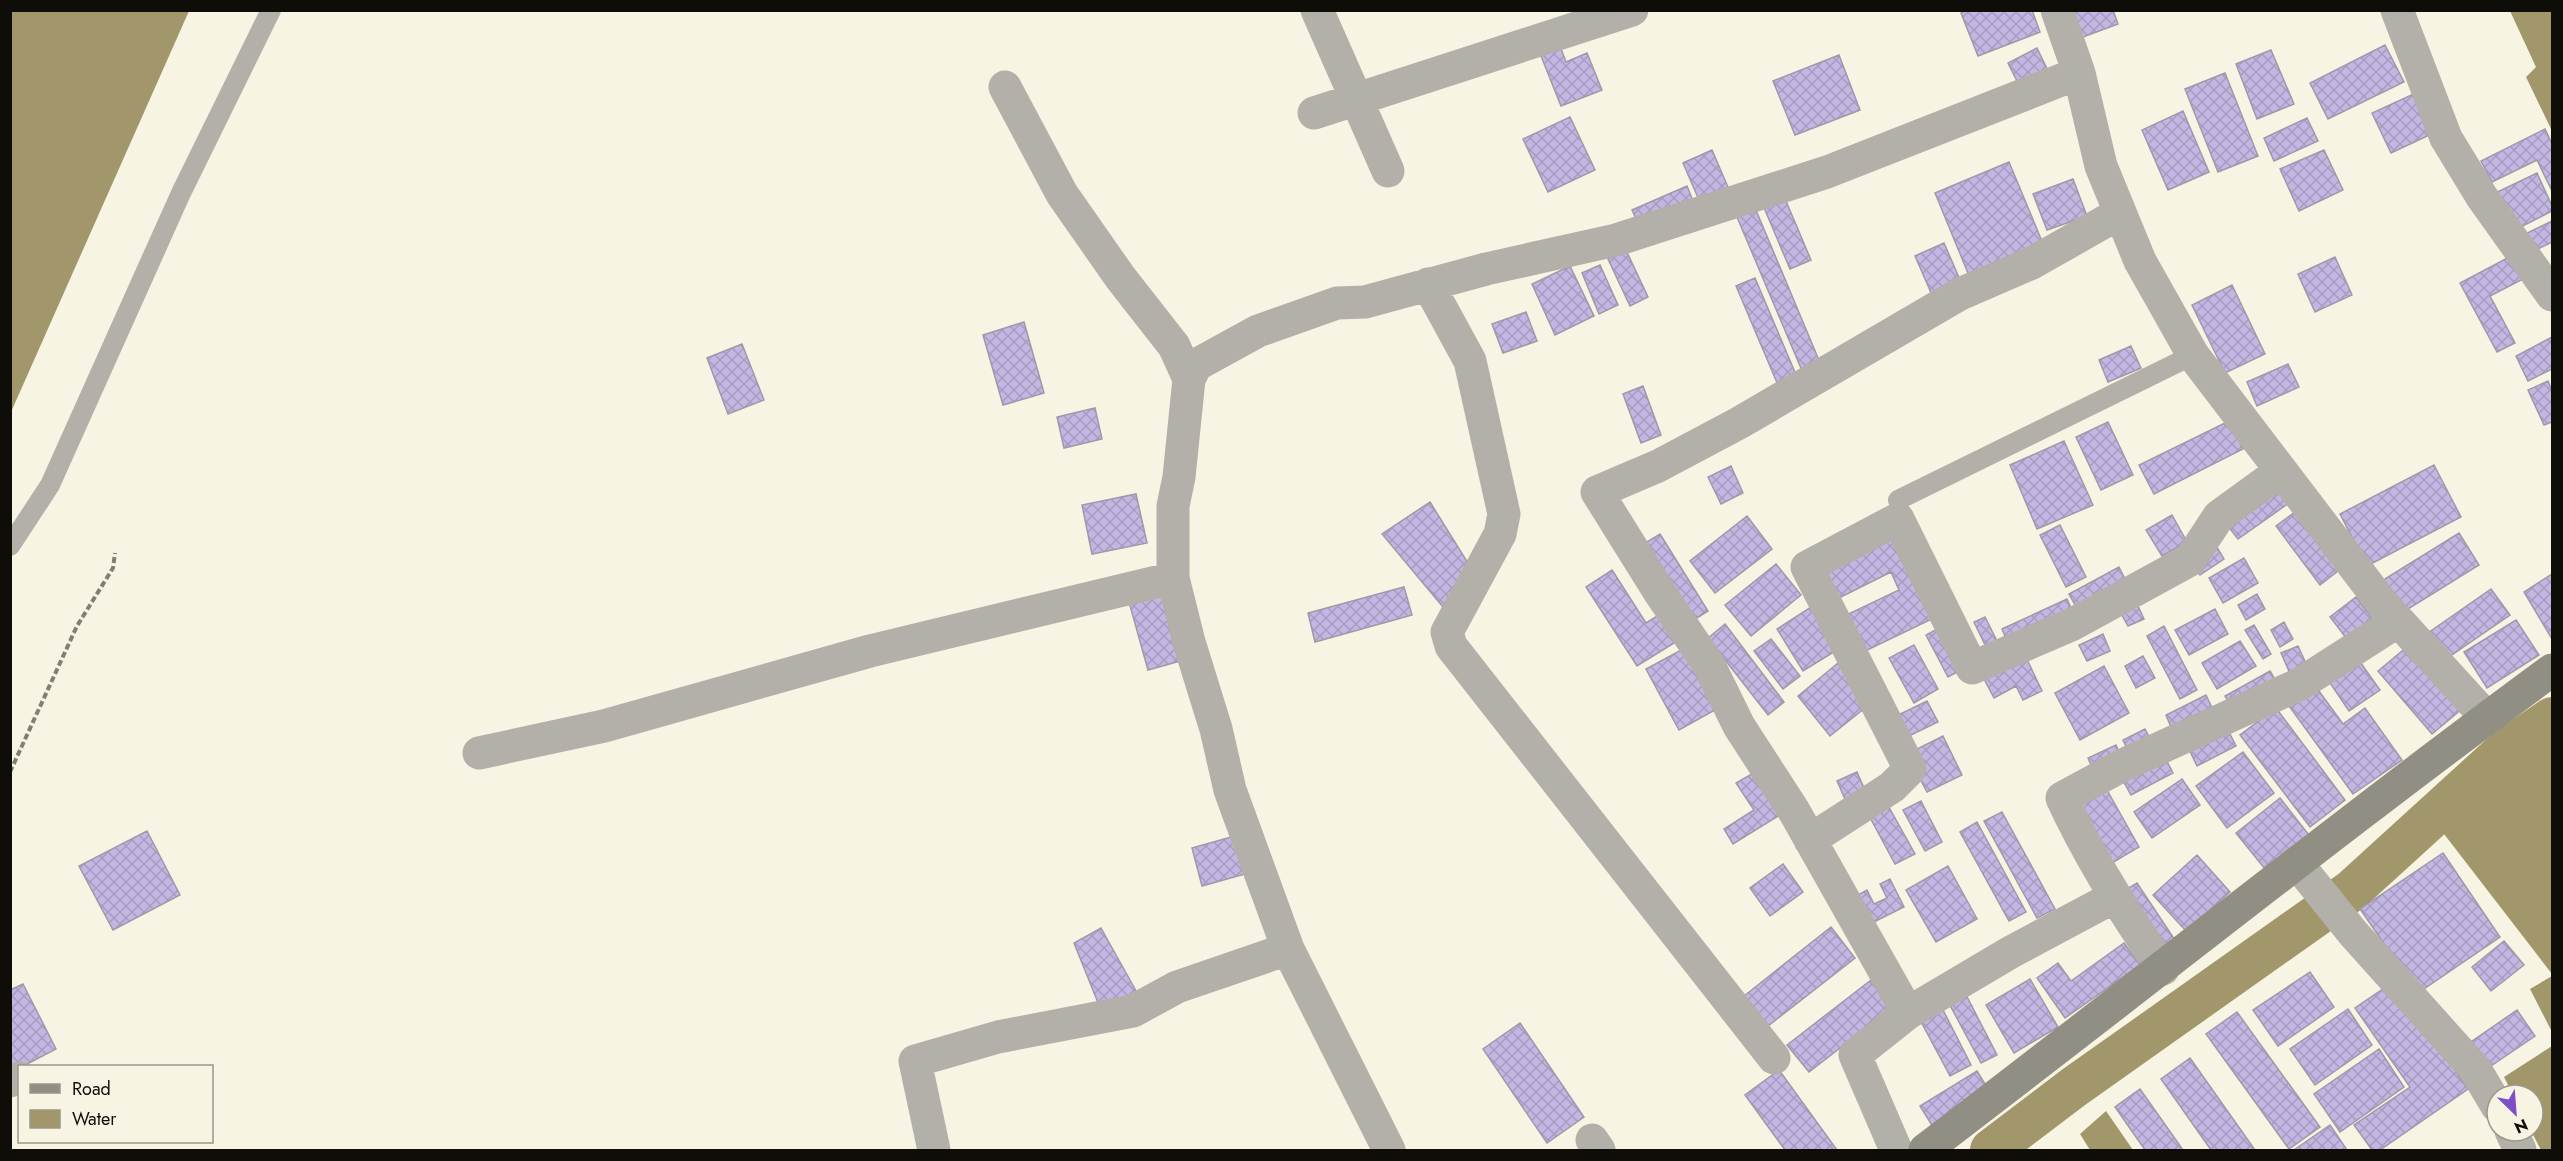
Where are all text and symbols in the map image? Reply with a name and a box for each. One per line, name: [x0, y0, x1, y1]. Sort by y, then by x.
legend: [18, 1065, 213, 1143]
text: Road: [72, 1076, 111, 1102]
north arrow: [2485, 1083, 2545, 1143]
text: Water: [72, 1106, 117, 1132]
text: N: [2511, 1113, 2532, 1139]

